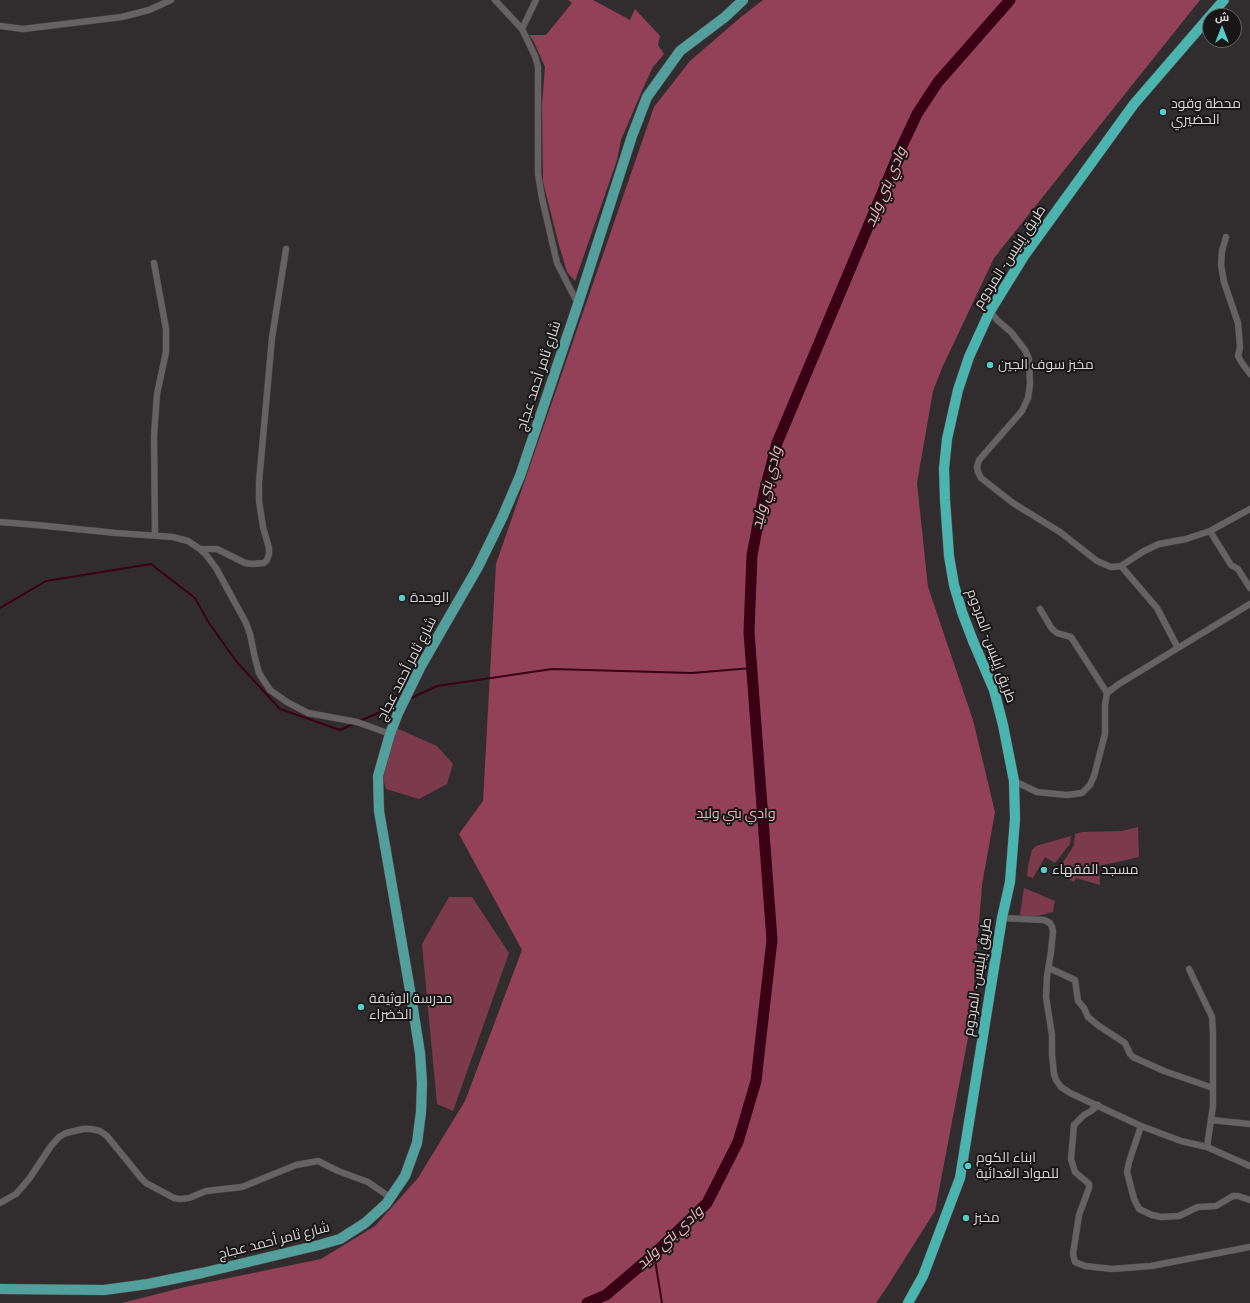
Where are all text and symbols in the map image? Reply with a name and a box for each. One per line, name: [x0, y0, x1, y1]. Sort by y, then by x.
north arrow: [1202, 8, 1242, 48]
text: ش: [1215, 10, 1229, 24]
place label: محطة وقود الحضيري: [1171, 96, 1241, 128]
marker: محطة وقود الحضيري: [1158, 107, 1168, 117]
water label: وادي بني وليد: [861, 145, 911, 229]
street label: طريق إيليس- المردوم: [970, 202, 1050, 312]
street label: شارع ثامر أحمد عجاج: [513, 319, 565, 433]
place label: مخبز سوف الجين: [998, 357, 1094, 373]
marker: مخبز سوف الجين: [985, 360, 995, 370]
water label: وادي بني وليد: [748, 445, 786, 531]
street label: طريق إيليس- المردوم: [963, 587, 1019, 705]
place label: الوحدة: [410, 590, 449, 606]
marker: الوحدة: [397, 593, 407, 603]
street label: شارع ثامر أحمد عجاج: [374, 614, 440, 724]
park label: وادي بني وليد: [696, 806, 776, 822]
place label: مسجد الفقهاء: [1052, 862, 1138, 878]
marker: مسجد الفقهاء: [1039, 865, 1049, 875]
street label: طريق إيليس- المردوم: [960, 917, 996, 1037]
place label: مدرسة الوثيقة الخضراء: [369, 991, 452, 1024]
marker: مدرسة الوثيقة الخضراء: [356, 1002, 366, 1012]
place label: ابناء الكوم للمواد الغدائية: [976, 1150, 1059, 1182]
marker: ابناء الكوم للمواد الغدائية: [963, 1161, 973, 1171]
water label: وادي بني وليد: [633, 1203, 707, 1273]
place label: مخبز: [974, 1210, 1000, 1226]
marker: مخبز: [961, 1213, 971, 1223]
street label: شارع ثامر أحمد عجاج: [216, 1219, 332, 1263]

